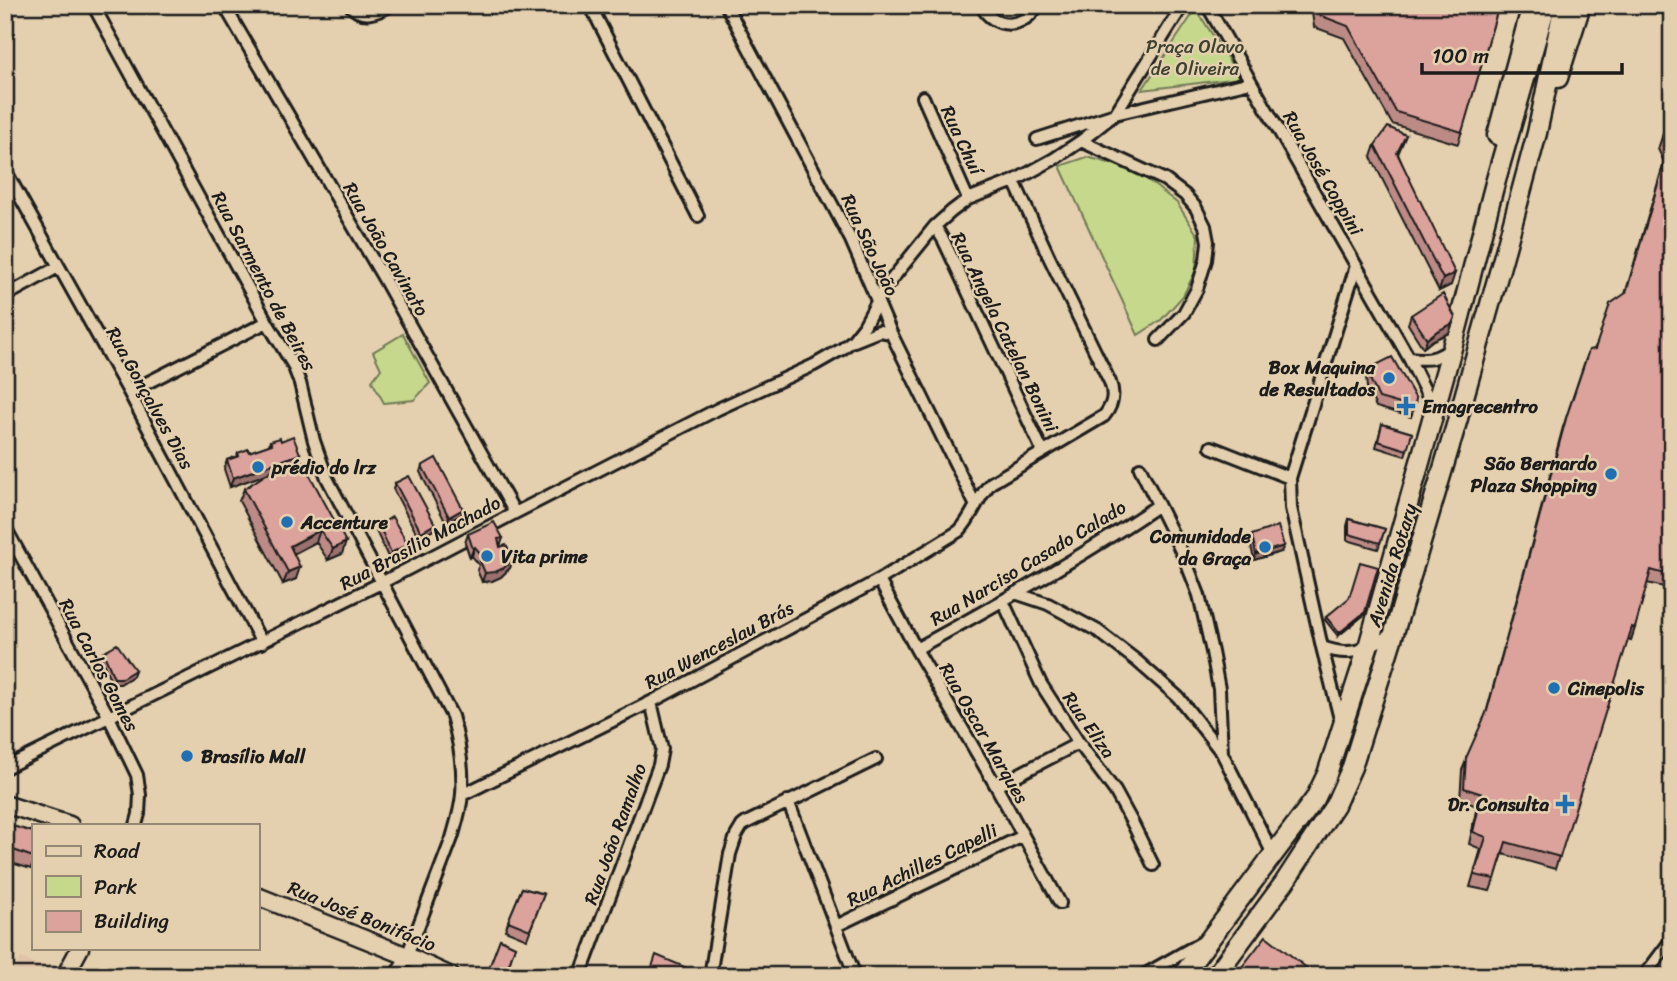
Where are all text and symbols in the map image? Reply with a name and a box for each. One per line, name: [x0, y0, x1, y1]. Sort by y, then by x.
park label: Praça Olavo de Oliveira: [1146, 30, 1245, 85]
scale bar: [1422, 32, 1621, 76]
text: 100 m: [1432, 37, 1489, 75]
street label: Rua Chuí: [932, 100, 994, 183]
street label: Rua José Coppini: [1274, 104, 1373, 242]
street label: Rua João Cavinato: [334, 175, 438, 323]
street label: Rua Sarmento de Beires: [203, 185, 326, 377]
street label: Rua São João: [832, 188, 908, 302]
street label: Rua Angela Catelan Bonini: [942, 226, 1068, 438]
street label: Rua Gonçalves Dias: [97, 320, 203, 476]
place label: Box Maquina de Resultados: [1259, 351, 1376, 406]
marker: Box Maquina de Resultados: [1381, 370, 1397, 386]
place label: Emagrecentro: [1422, 390, 1538, 423]
marker: Emagrecentro: [1396, 396, 1416, 416]
place label: São Bernardo Plaza Shopping: [1470, 447, 1597, 502]
place label: prédio do lrz: [270, 451, 377, 484]
marker: prédio do lrz: [250, 459, 266, 475]
marker: São Bernardo Plaza Shopping: [1603, 466, 1619, 482]
street label: Rua Brasílio Machado: [333, 486, 507, 599]
street label: Rua Narciso Casado Calado: [923, 491, 1133, 635]
street label: Avenida Rotary: [1357, 499, 1427, 632]
place label: Accenture: [300, 506, 389, 539]
marker: Accenture: [279, 514, 295, 530]
place label: Comunidade da Graça: [1149, 520, 1251, 575]
marker: Comunidade da Graça: [1257, 539, 1273, 555]
place label: Vita prime: [501, 540, 588, 573]
marker: Vita prime: [479, 548, 495, 564]
street label: Rua Carlos Gomes: [50, 592, 148, 738]
street label: Rua Wenceslau Brás: [639, 592, 800, 698]
street label: Rua Oscar Marques: [930, 656, 1038, 810]
place label: Cinepolis: [1567, 672, 1645, 705]
marker: Cinepolis: [1546, 680, 1562, 696]
street label: Rua Eliza: [1054, 684, 1125, 766]
place label: Brasílio Mall: [201, 740, 307, 773]
marker: Brasílio Mall: [179, 748, 195, 764]
street label: Rua João Ramalho: [574, 758, 656, 909]
place label: Dr. Consulta: [1448, 788, 1549, 821]
marker: Dr. Consulta: [1555, 794, 1575, 814]
street label: Rua Achilles Capelli: [841, 814, 1004, 916]
legend: [32, 824, 259, 950]
text: Road: [94, 832, 141, 870]
text: Park: [94, 868, 137, 906]
street label: Rua José Bonifácio: [283, 871, 441, 961]
text: Building: [94, 902, 170, 940]

